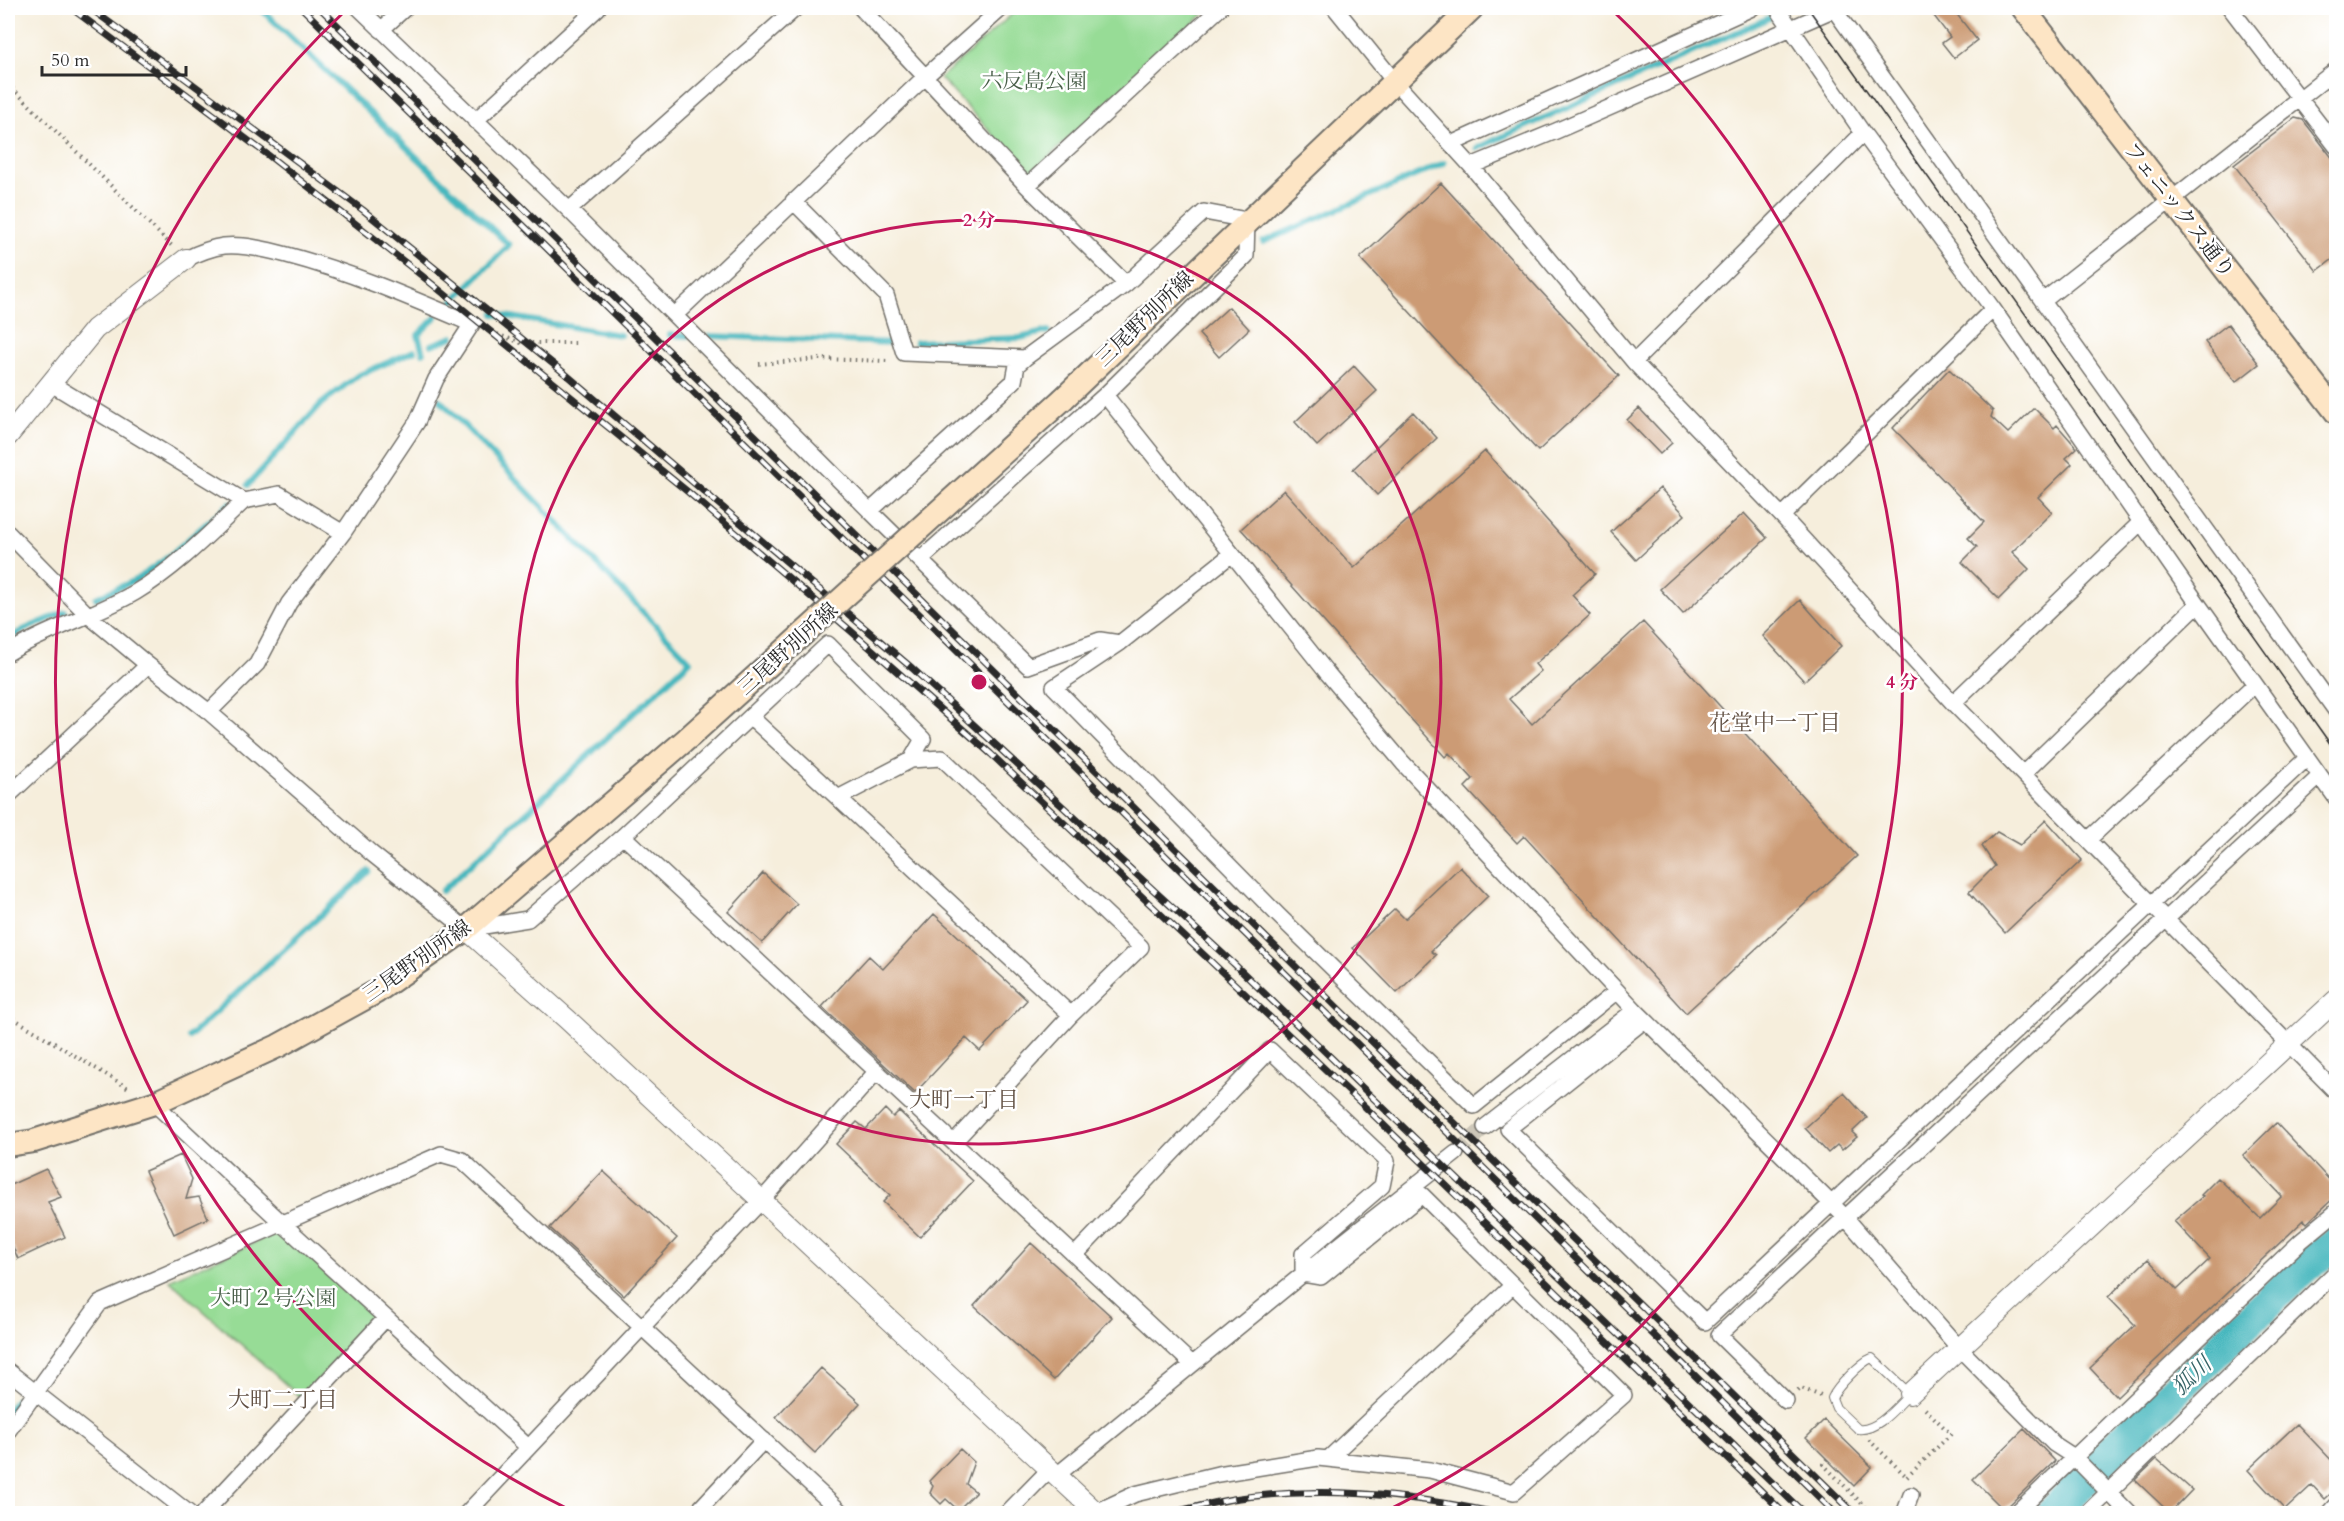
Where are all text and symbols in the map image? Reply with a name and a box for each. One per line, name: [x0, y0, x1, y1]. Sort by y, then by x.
scale bar: [42, 39, 186, 77]
text: 50 m: [51, 48, 90, 73]
park label: 六反島公園: [982, 67, 1087, 96]
street label: フェニックス通り: [2117, 136, 2241, 284]
text: 2 分: [963, 208, 995, 233]
street label: 三尾野別所線: [1090, 265, 1200, 373]
street label: 三尾野別所線: [731, 596, 845, 702]
text: 4 分: [1886, 670, 1918, 695]
centre of rings: [969, 672, 989, 692]
district label: 花堂中一丁目: [1709, 708, 1841, 738]
street label: 三尾野別所線: [357, 913, 477, 1009]
district label: 大町一丁目: [909, 1085, 1019, 1115]
park label: 大町２号公園: [210, 1284, 336, 1313]
water label: 狐川: [2166, 1349, 2220, 1402]
district label: 大町二丁目: [228, 1385, 338, 1415]

